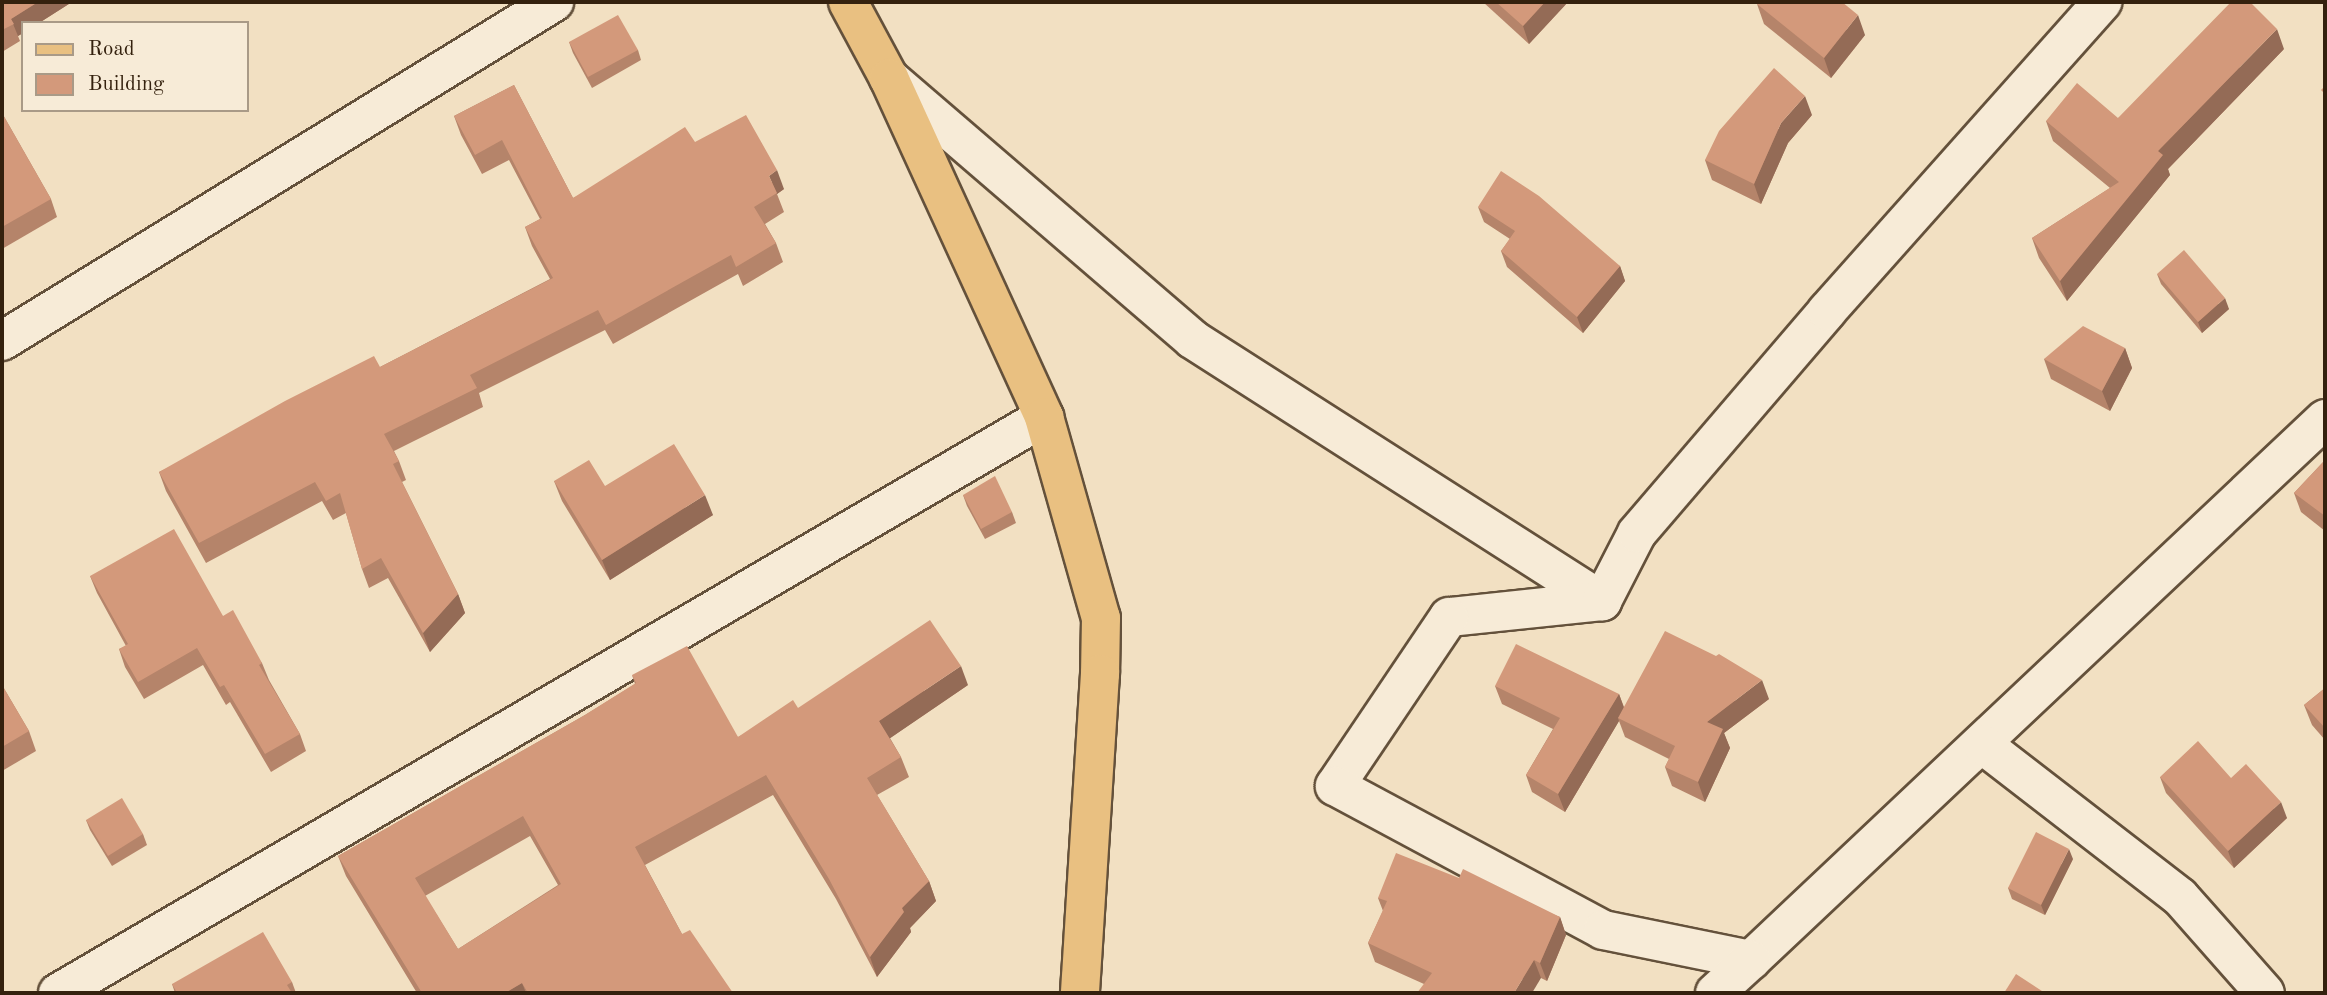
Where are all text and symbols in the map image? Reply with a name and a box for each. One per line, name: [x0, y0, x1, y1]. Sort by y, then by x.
legend: [21, 21, 248, 112]
text: Road: [88, 39, 135, 60]
text: Building: [88, 74, 164, 95]

